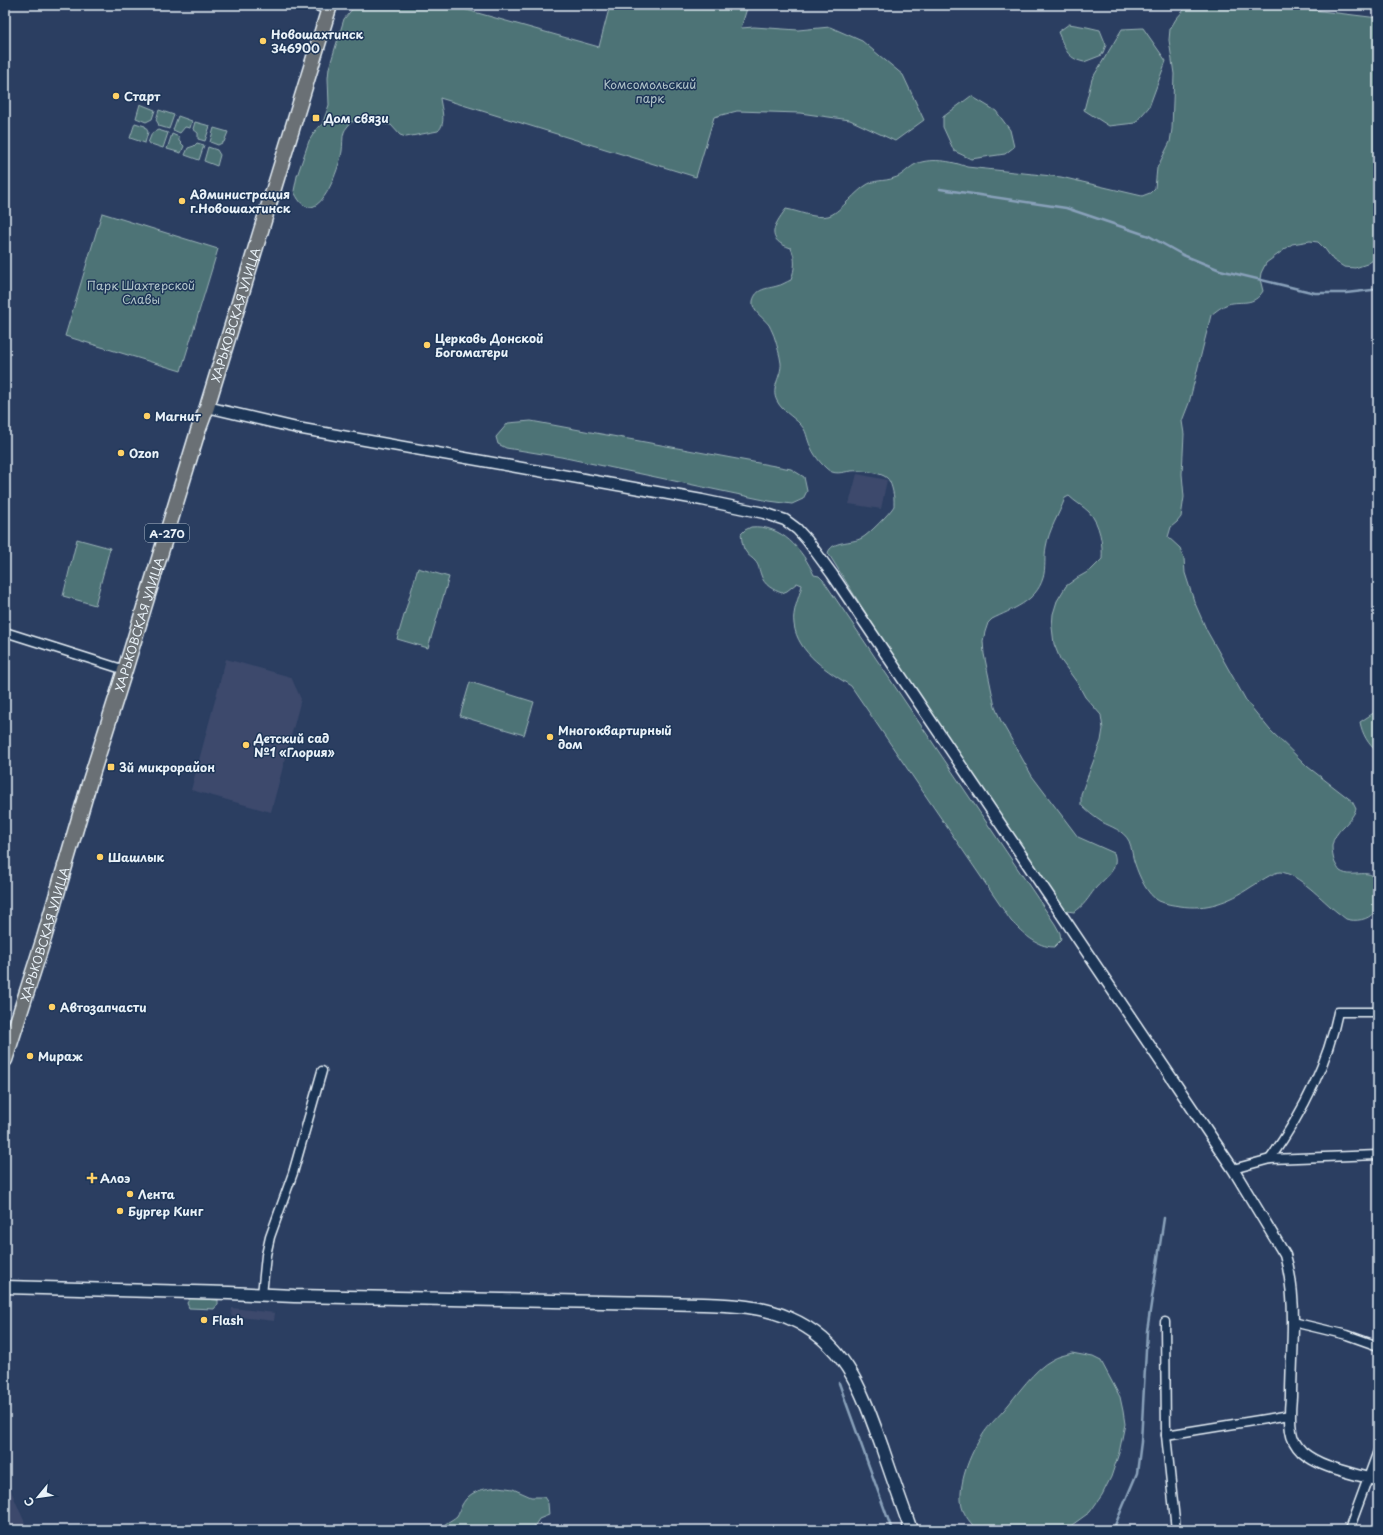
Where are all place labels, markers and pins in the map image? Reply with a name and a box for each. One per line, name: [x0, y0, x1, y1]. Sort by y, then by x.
place label: Новошахтинск 346900: [271, 25, 364, 57]
marker: Новошахтинск 346900: [258, 36, 268, 46]
place label: Старт: [124, 87, 161, 105]
marker: Старт: [111, 91, 121, 101]
place label: Дом связи: [323, 109, 389, 127]
marker: Дом связи: [311, 113, 321, 123]
place label: Администрация г.Новошахтинск: [190, 185, 291, 217]
marker: Администрация г.Новошахтинск: [177, 196, 187, 206]
place label: Церковь Донской Богоматери: [435, 329, 544, 361]
marker: Церковь Донской Богоматери: [422, 340, 432, 350]
place label: Магнит: [155, 407, 201, 425]
marker: Магнит: [142, 411, 152, 421]
place label: Ozon: [129, 444, 159, 462]
marker: Ozon: [116, 448, 126, 458]
place label: Многоквартирный дом: [558, 721, 672, 753]
place label: Детский сад №1 «Глория»: [253, 729, 335, 761]
marker: Многоквартирный дом: [545, 732, 555, 742]
marker: Детский сад №1 «Глория»: [241, 740, 251, 750]
place label: 3й микрорайон: [119, 758, 215, 776]
marker: 3й микрорайон: [106, 762, 116, 772]
place label: Шашлык: [108, 848, 164, 866]
marker: Шашлык: [95, 852, 105, 862]
place label: Автозапчасти: [60, 998, 147, 1016]
marker: Автозапчасти: [47, 1002, 57, 1012]
place label: Мираж: [38, 1047, 83, 1065]
marker: Мираж: [25, 1051, 35, 1061]
place label: Алоэ: [100, 1169, 130, 1187]
marker: Алоэ: [87, 1173, 97, 1183]
place label: Лента: [138, 1185, 176, 1203]
marker: Лента: [125, 1189, 135, 1199]
place label: Бургер Кинг: [128, 1202, 204, 1220]
marker: Бургер Кинг: [115, 1206, 125, 1216]
place label: Flash: [212, 1311, 244, 1329]
marker: Flash: [199, 1315, 209, 1325]

